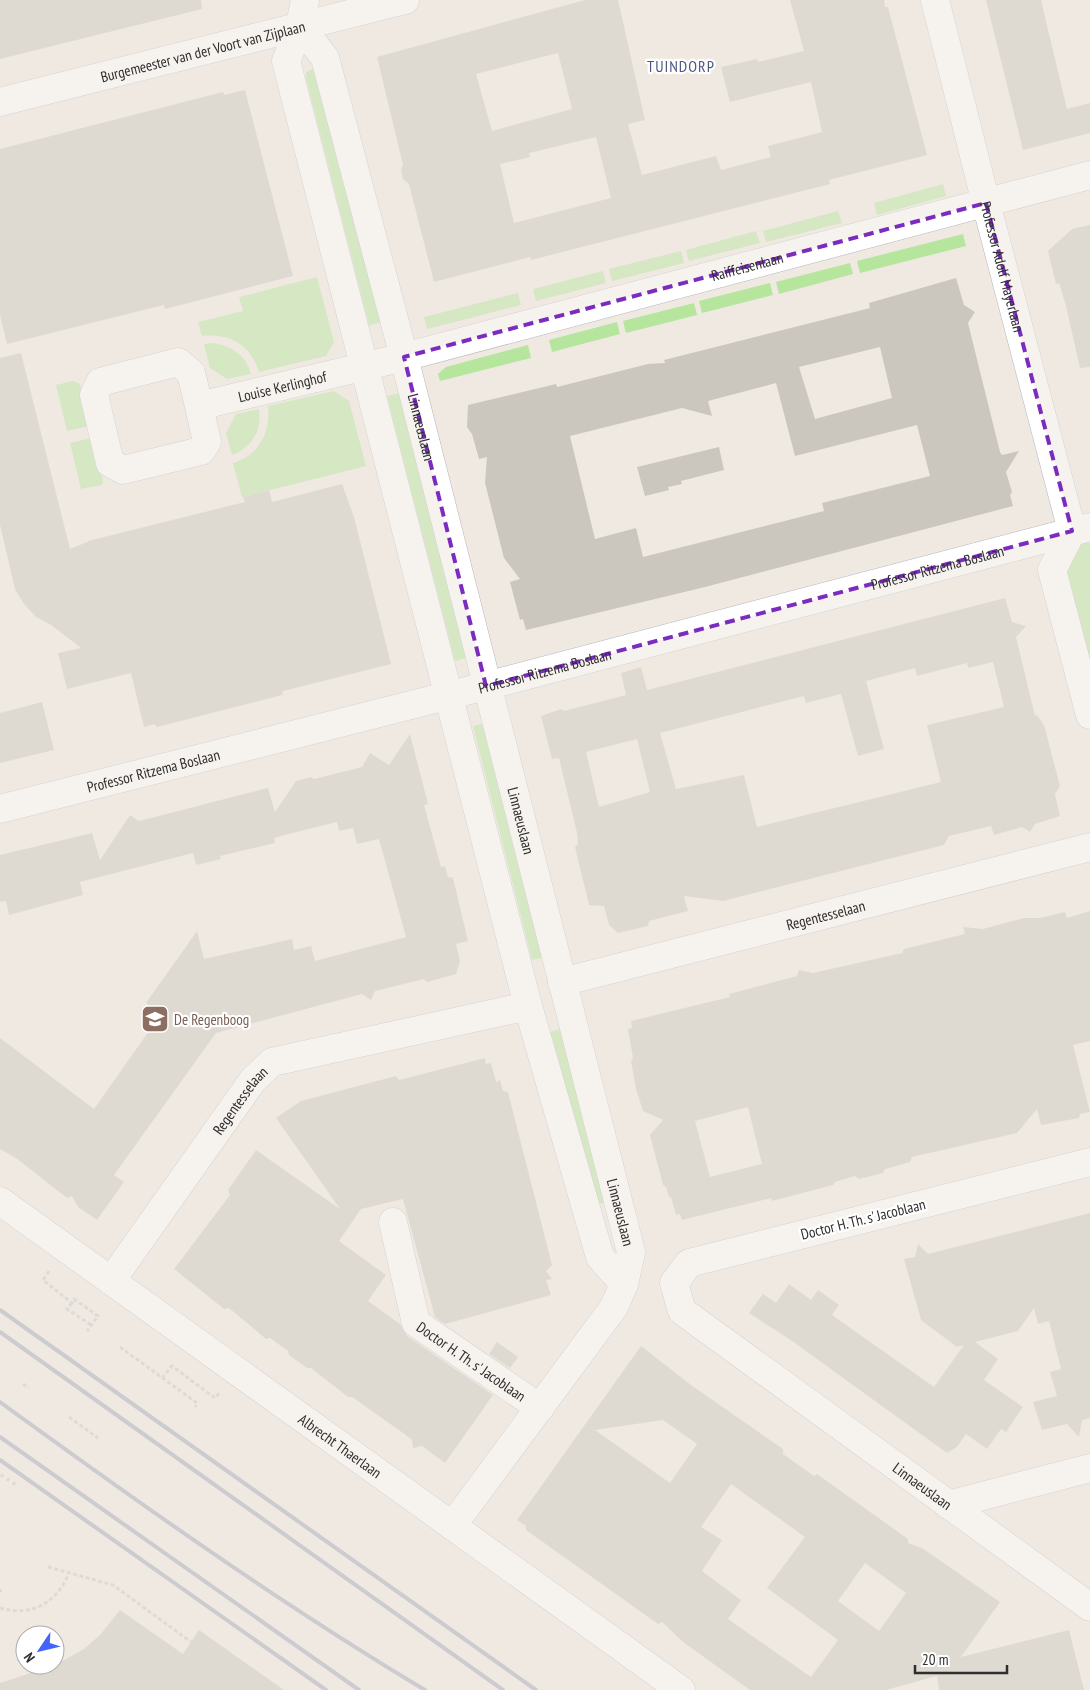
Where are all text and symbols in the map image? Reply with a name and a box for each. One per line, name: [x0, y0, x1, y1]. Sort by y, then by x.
street label: Burgemeester van der Voort van Zijplaan: [98, 16, 307, 86]
district label: TUINDORP: [647, 56, 715, 76]
street label: Professor Adolf Mayerlaan: [976, 199, 1029, 334]
street label: Raiffeisenlaan: [709, 247, 785, 285]
street label: Louise Kerlinghof: [236, 366, 329, 406]
street label: Linnaeuslaan: [404, 391, 439, 463]
street label: Professor Ritzema Boslaan: [869, 541, 1006, 594]
street label: Professor Ritzema Boslaan: [476, 644, 613, 697]
street label: Professor Ritzema Boslaan: [85, 744, 222, 796]
street label: Linnaeuslaan: [504, 785, 539, 856]
street label: Regentesselaan: [784, 895, 867, 934]
school or university icon: De Regenboog: [140, 1004, 170, 1034]
place label: De Regenboog: [174, 1010, 249, 1029]
street label: Regentesselaan: [208, 1062, 271, 1138]
street label: Linnaeuslaan: [603, 1176, 639, 1248]
street label: Doctor H. Th. s' Jacoblaan: [799, 1194, 927, 1244]
street label: Doctor H. Th. s' Jacoblaan: [413, 1317, 530, 1405]
street label: Albrecht Thaerlaan: [295, 1409, 386, 1482]
street label: Linnaeuslaan: [889, 1458, 956, 1513]
north arrow: [15, 1625, 65, 1675]
scale bar: [915, 1642, 1008, 1674]
text: N: [20, 1649, 39, 1666]
text: 20 m: [922, 1650, 948, 1669]

